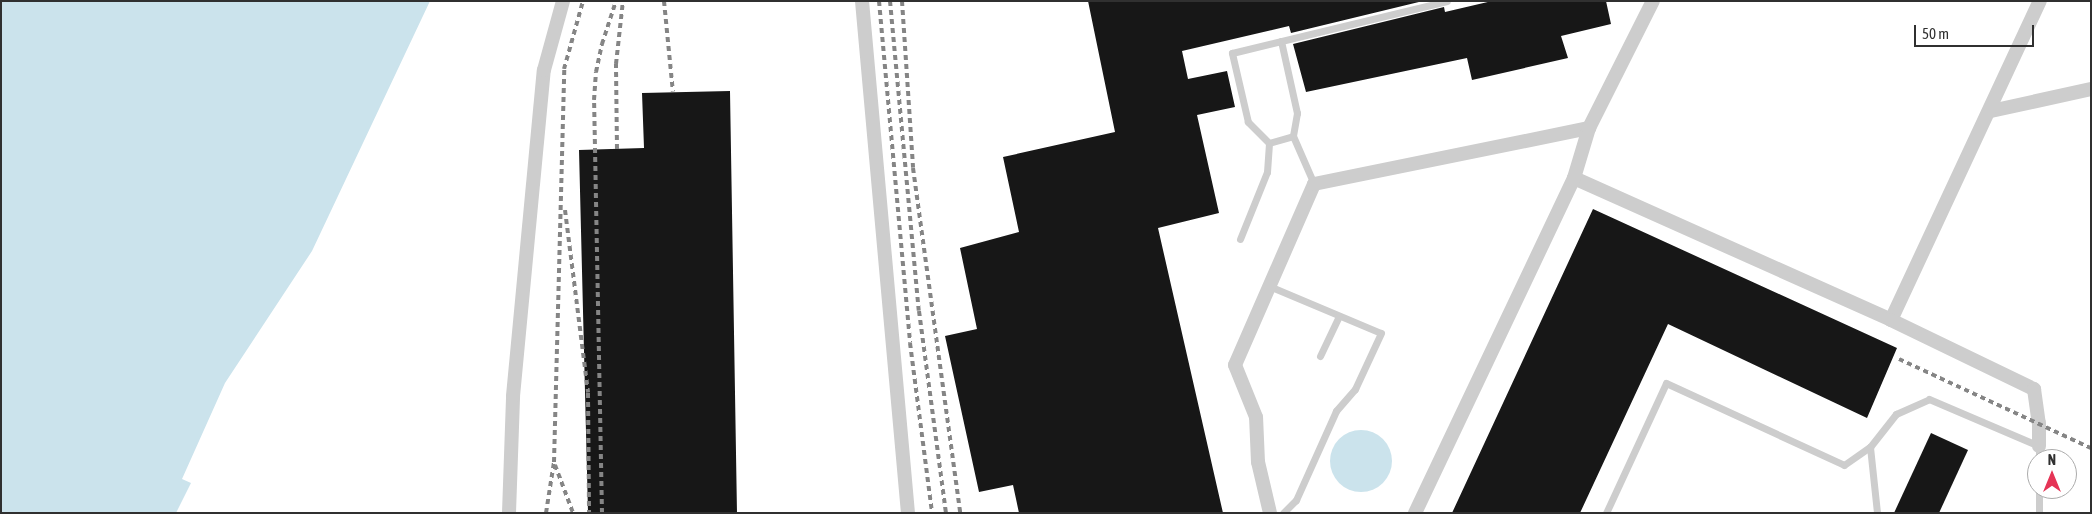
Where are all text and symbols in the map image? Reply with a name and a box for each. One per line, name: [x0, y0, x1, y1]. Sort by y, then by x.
scale bar: [1917, 15, 2037, 47]
text: 50 m: [1922, 25, 1949, 42]
north arrow: [2027, 449, 2077, 499]
text: N: [2048, 452, 2056, 468]

